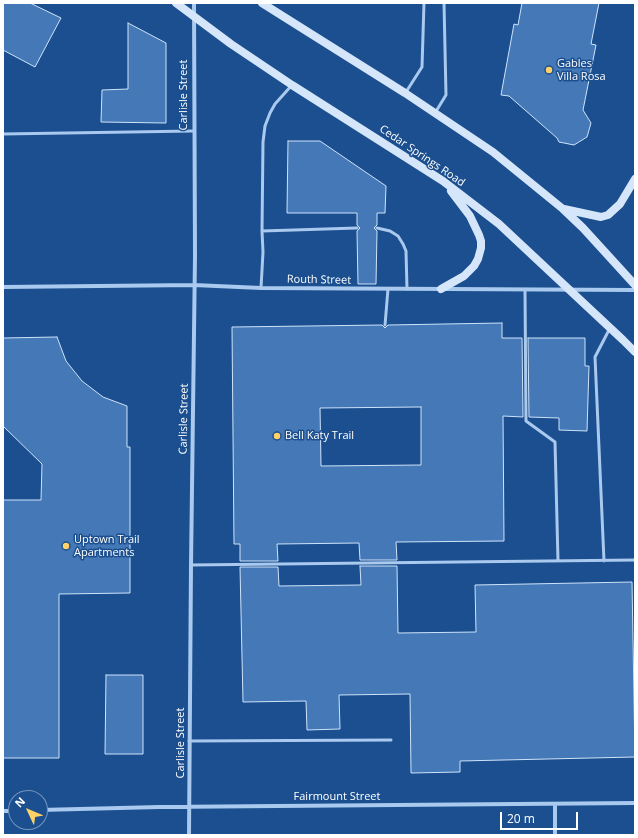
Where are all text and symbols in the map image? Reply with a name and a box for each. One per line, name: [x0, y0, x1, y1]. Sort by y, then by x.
place label: Gables Villa Rosa: [557, 57, 606, 83]
street label: Carlisle Street: [177, 60, 191, 130]
marker: Gables Villa Rosa: [544, 65, 554, 75]
street label: Cedar Springs Road: [377, 122, 467, 190]
street label: Routh Street: [287, 273, 351, 287]
street label: Carlisle Street: [177, 383, 191, 455]
place label: Bell Katy Trail: [285, 429, 354, 443]
marker: Bell Katy Trail: [272, 431, 282, 441]
place label: Uptown Trail Apartments: [74, 533, 140, 559]
marker: Uptown Trail Apartments: [61, 541, 71, 551]
street label: Carlisle Street: [174, 708, 188, 778]
north arrow: [8, 790, 48, 830]
street label: Fairmount Street: [294, 790, 380, 804]
text: N: [11, 794, 28, 810]
scale bar: [502, 804, 580, 830]
text: 20 m: [507, 810, 535, 827]

